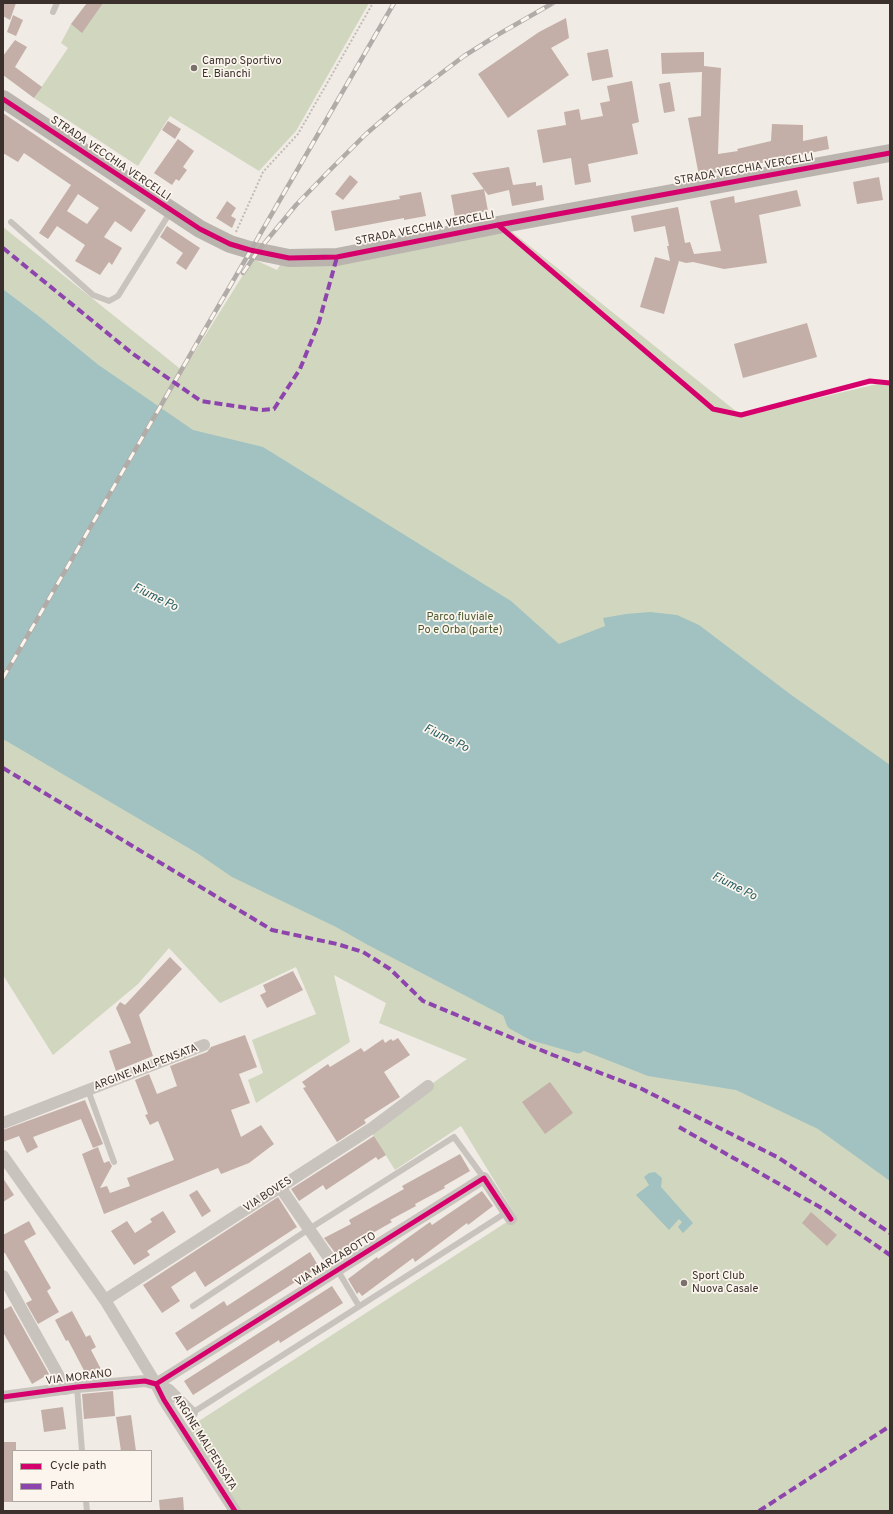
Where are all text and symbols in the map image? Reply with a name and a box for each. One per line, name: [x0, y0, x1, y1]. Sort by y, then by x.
place label: Campo Sportivo E. Bianchi: [202, 55, 282, 81]
marker: Campo Sportivo E. Bianchi: [189, 63, 199, 73]
street label: STRADA VECCHIA VERCELLI: [48, 114, 172, 204]
street label: STRADA VECCHIA VERCELLI: [673, 151, 815, 189]
street label: STRADA VECCHIA VERCELLI: [354, 209, 496, 249]
water label: Fiume Po: [130, 581, 180, 615]
park label: Parco fluviale Po e Orba (parte): [417, 611, 503, 637]
water label: Fiume Po: [421, 722, 471, 756]
water label: Fiume Po: [709, 870, 759, 904]
street label: ARGINE MALPENSATA: [92, 1042, 200, 1094]
street label: VIA BOVES: [241, 1175, 295, 1215]
street label: VIA MARZABOTTO: [293, 1230, 379, 1290]
place label: Sport Club Nuova Casale: [692, 1270, 758, 1296]
marker: Sport Club Nuova Casale: [679, 1278, 689, 1288]
street label: VIA MORANO: [45, 1367, 113, 1389]
street label: ARGINE MALPENSATA: [169, 1393, 239, 1493]
legend: [12, 1450, 152, 1502]
text: Cycle path: [50, 1458, 107, 1474]
text: Path: [50, 1478, 75, 1494]

